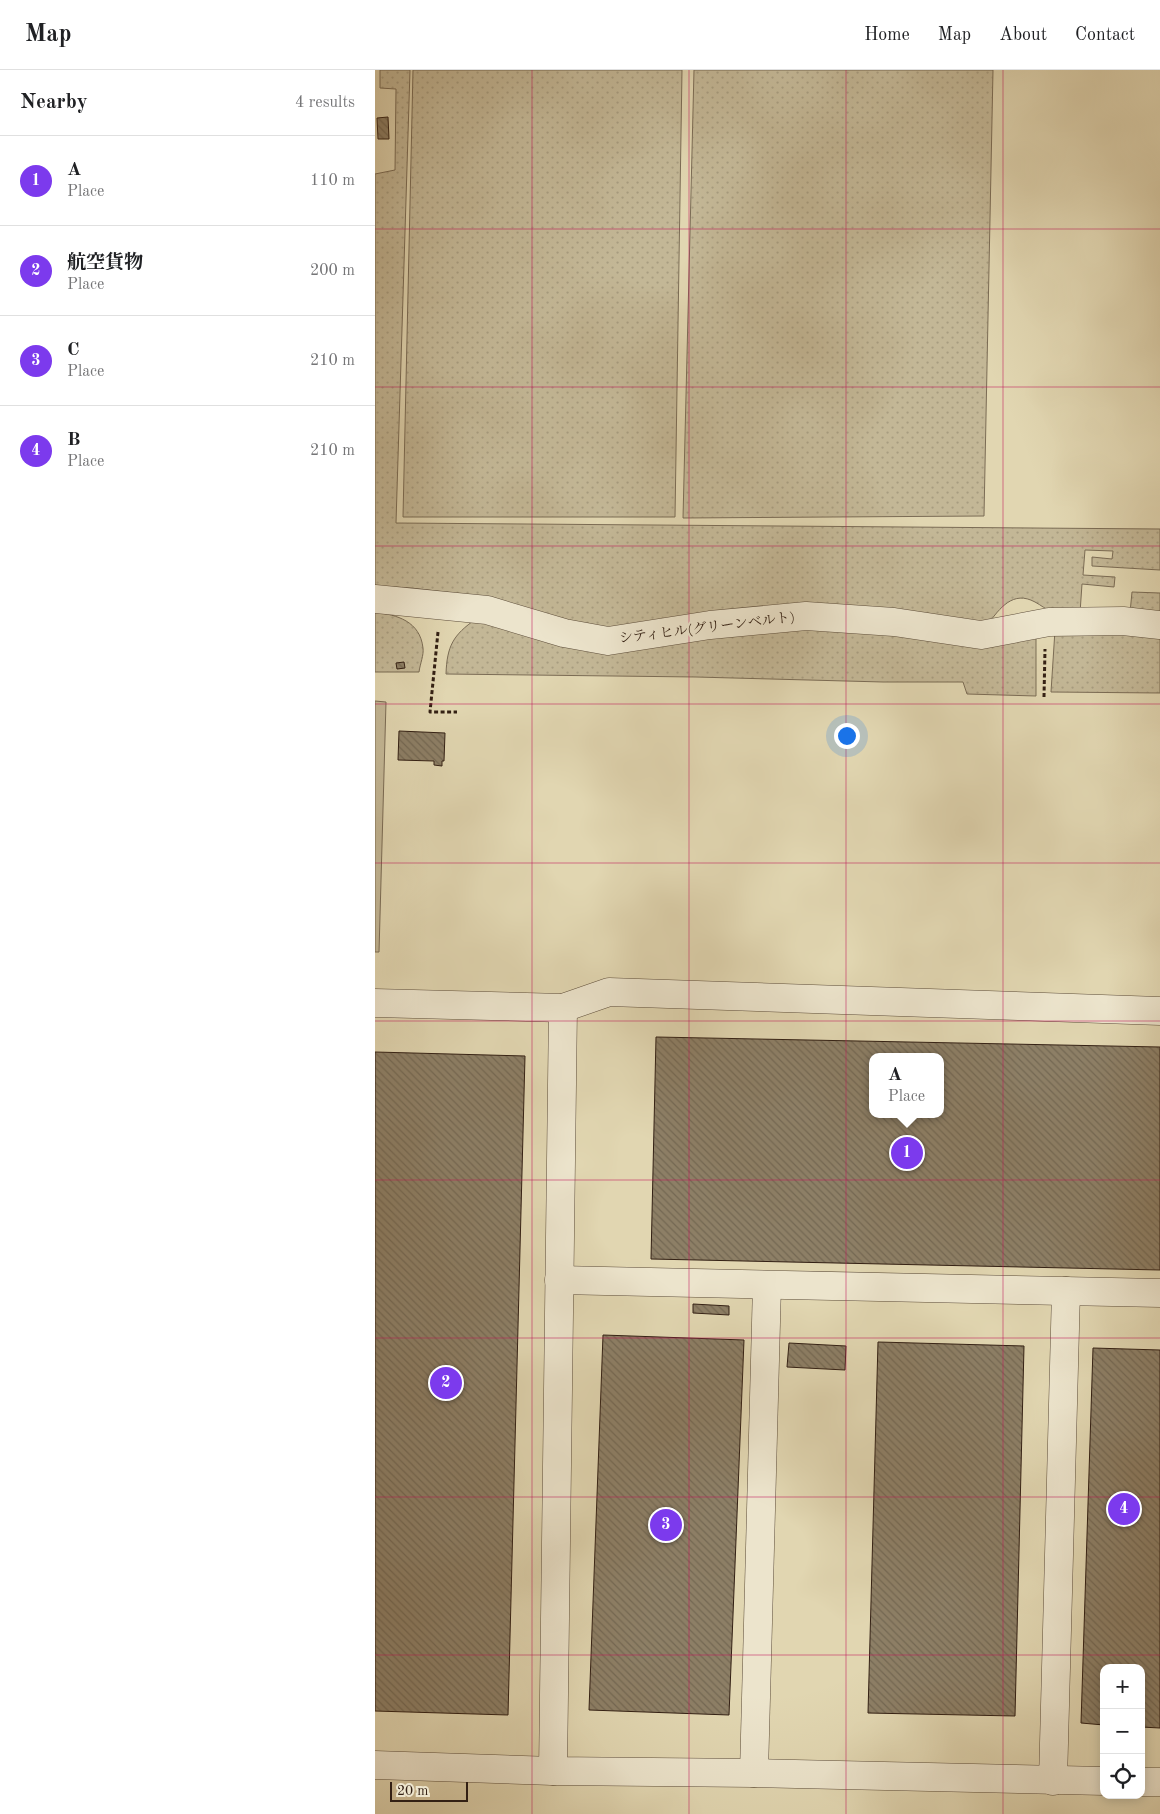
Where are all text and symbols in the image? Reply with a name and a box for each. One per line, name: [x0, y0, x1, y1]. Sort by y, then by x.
text: Map: [25, 23, 72, 47]
text: Home: [864, 26, 910, 44]
text: Map: [938, 26, 971, 44]
text: About: [999, 26, 1047, 44]
text: Contact: [1075, 26, 1135, 44]
text: Nearby: [20, 92, 88, 113]
text: 4 results: [295, 95, 355, 111]
text: A: [67, 161, 81, 180]
text: 1: [31, 173, 41, 189]
text: 110 m: [310, 173, 355, 189]
text: Place: [67, 184, 104, 200]
text: 航空貨物: [67, 254, 143, 273]
text: 2: [31, 263, 41, 279]
text: 200 m: [310, 263, 355, 279]
text: Place: [67, 277, 104, 293]
text: C: [67, 341, 80, 360]
text: 3: [31, 353, 41, 369]
text: 210 m: [310, 353, 355, 369]
text: Place: [67, 364, 104, 380]
text: B: [67, 431, 81, 450]
text: 4: [31, 443, 41, 459]
text: 210 m: [310, 443, 355, 459]
text: Place: [67, 454, 104, 470]
street label: シティヒル(グリーンベルト): [618, 609, 796, 646]
your location: [834, 723, 860, 749]
popup: [869, 1053, 944, 1118]
text: A: [888, 1066, 902, 1085]
text: Place: [888, 1089, 925, 1105]
pin: 1: [891, 1134, 923, 1172]
pin: 2: [430, 1364, 462, 1402]
pin: 4: [1108, 1490, 1140, 1528]
pin: 3: [650, 1506, 682, 1544]
map controls: [1100, 1664, 1145, 1799]
button: +: [1100, 1664, 1145, 1709]
button: −: [1100, 1709, 1145, 1754]
button: locate: [1100, 1754, 1145, 1799]
scale bar: [390, 1779, 467, 1802]
text: 20 m: [397, 1784, 428, 1798]

